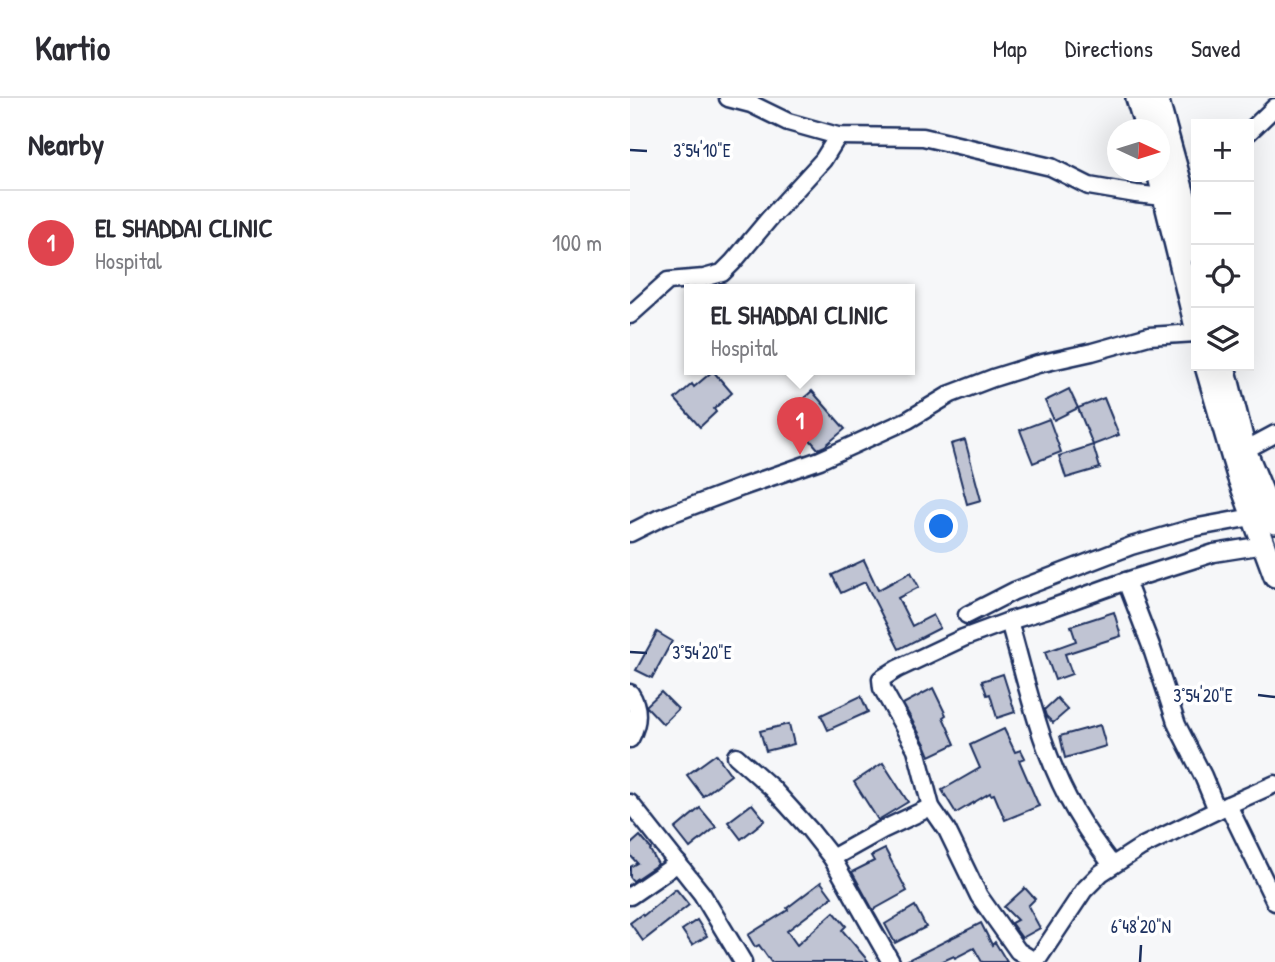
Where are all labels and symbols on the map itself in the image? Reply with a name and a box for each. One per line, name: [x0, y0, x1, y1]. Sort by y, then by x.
north arrow: [1107, 119, 1170, 182]
text: 3°54'10"E: [673, 138, 731, 163]
pin: 1: [777, 397, 823, 455]
your location: [924, 509, 958, 543]
text: 3°54'20"E: [672, 640, 732, 665]
text: 3°54'20"E: [1173, 683, 1233, 708]
text: 6°48'20"N: [1111, 914, 1171, 939]

